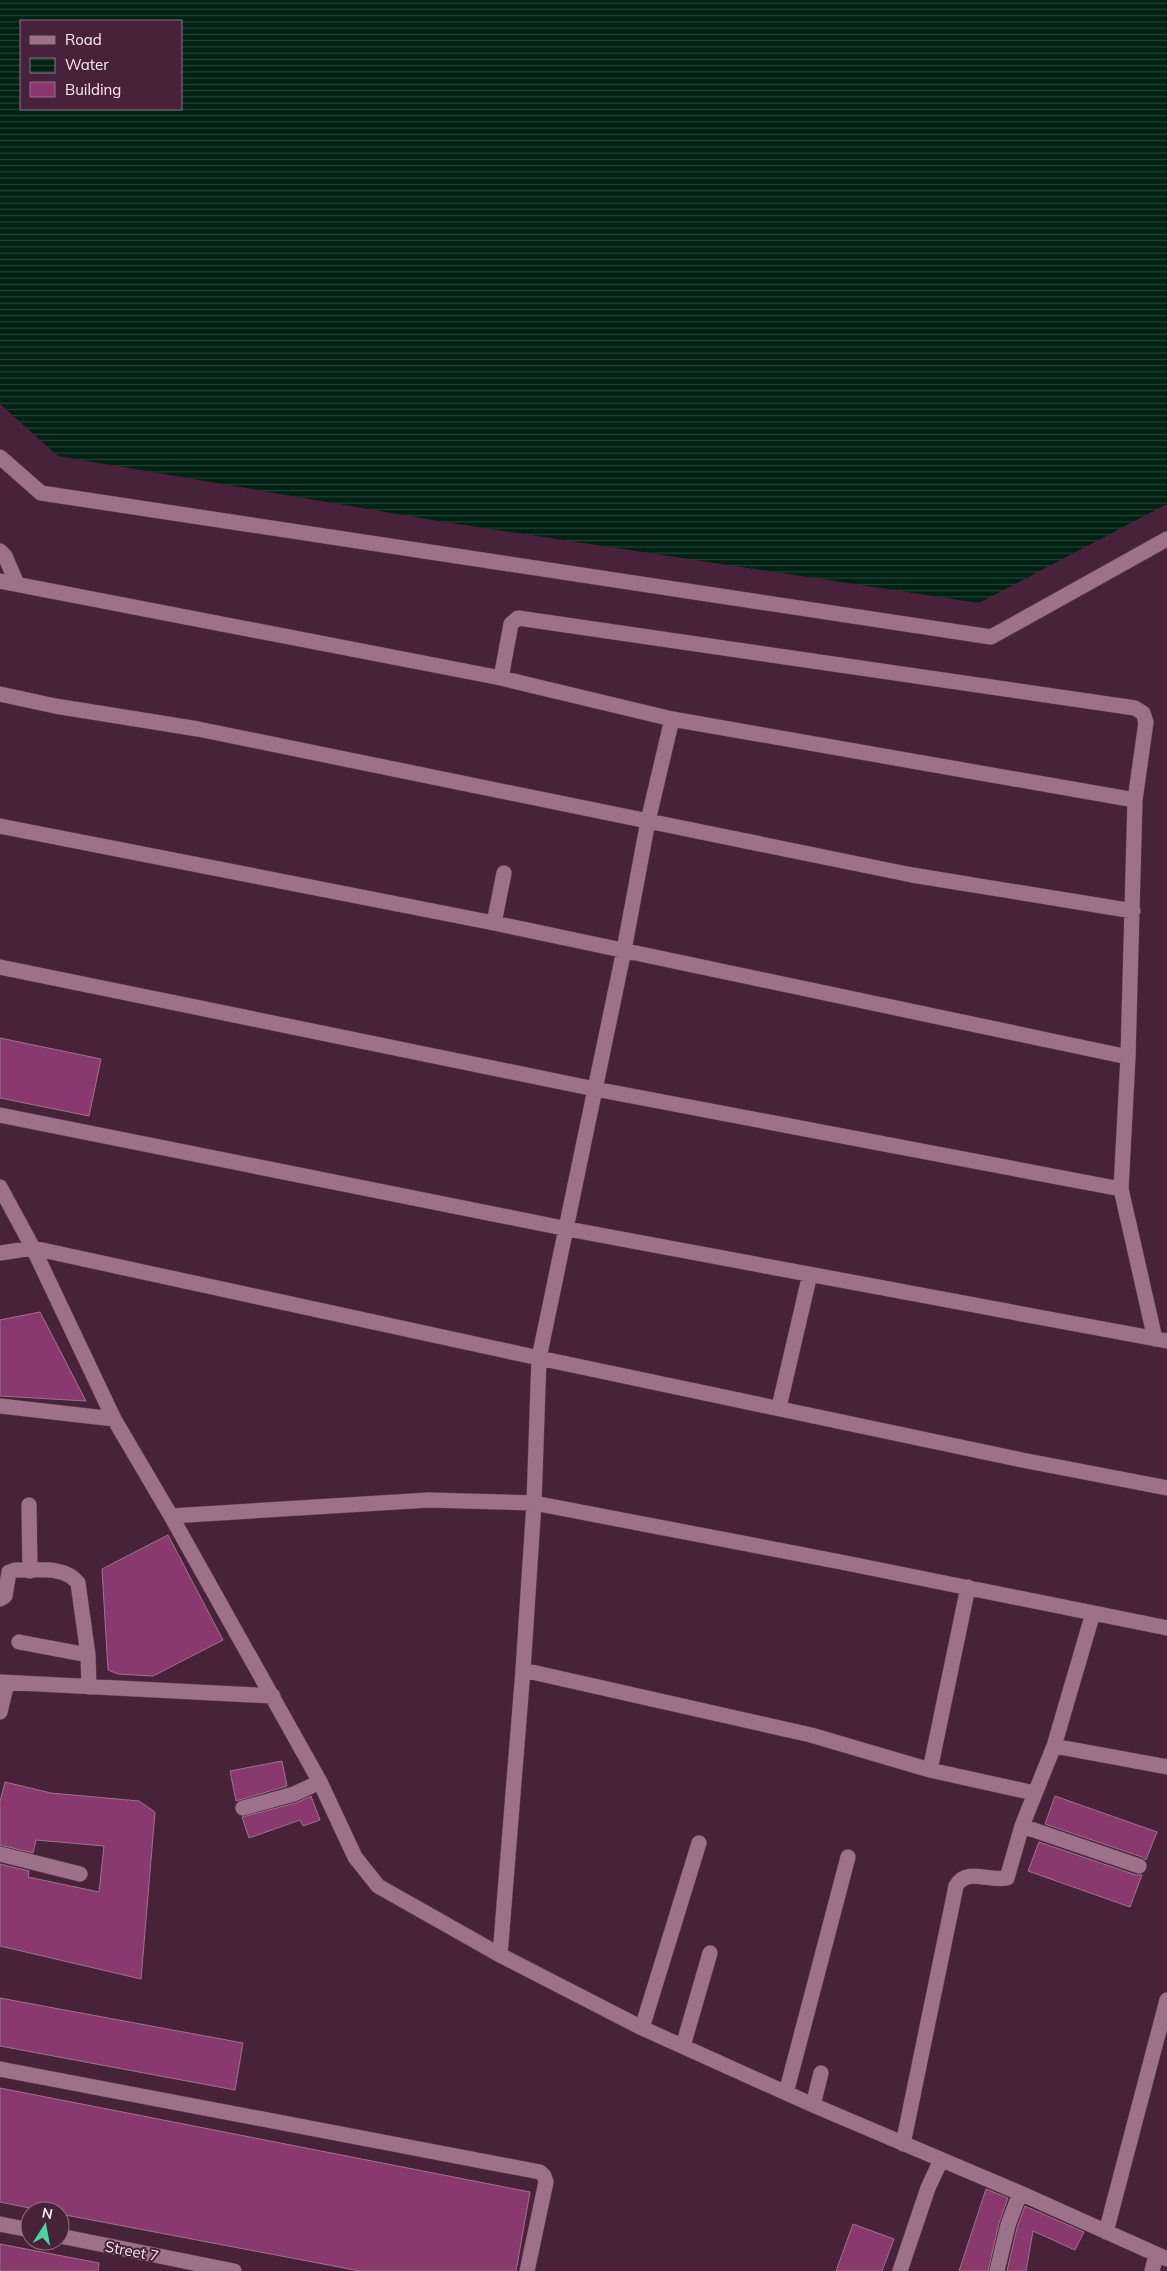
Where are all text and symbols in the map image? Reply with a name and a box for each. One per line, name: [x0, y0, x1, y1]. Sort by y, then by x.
legend: [20, 20, 182, 110]
text: Road: [65, 30, 102, 49]
text: Water: [65, 55, 109, 74]
text: Building: [65, 80, 121, 99]
north arrow: [20, 2201, 70, 2251]
text: N: [41, 2203, 54, 2223]
street label: Street 7: [103, 2236, 161, 2266]

